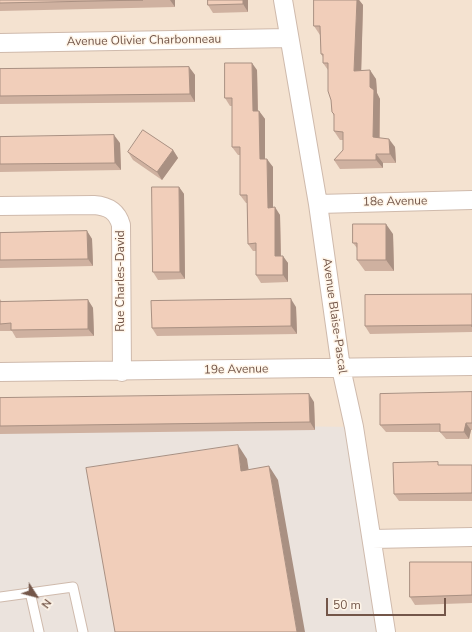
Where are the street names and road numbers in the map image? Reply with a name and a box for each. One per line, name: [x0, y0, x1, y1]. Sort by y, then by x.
street label: Avenue Olivier Charbonneau: [67, 32, 221, 50]
street label: 18e Avenue: [363, 194, 427, 210]
street label: Rue Charles-David: [114, 230, 128, 332]
street label: Avenue Blaise-Pascal: [319, 257, 349, 375]
street label: 19e Avenue: [204, 362, 268, 378]

